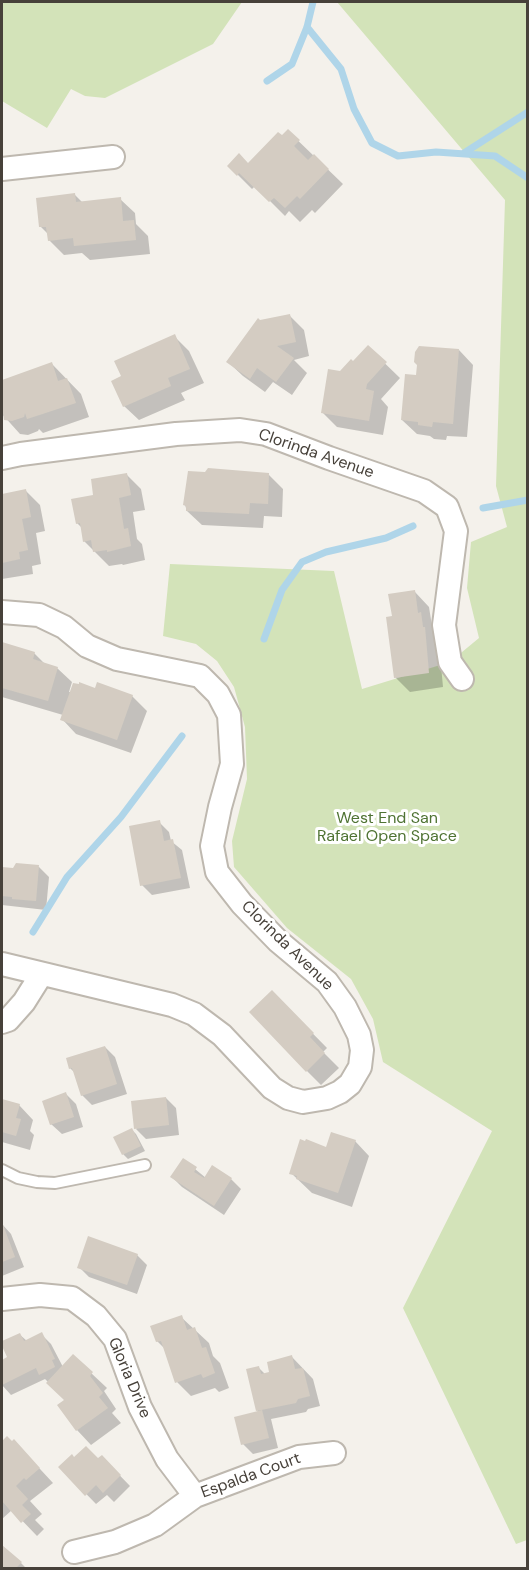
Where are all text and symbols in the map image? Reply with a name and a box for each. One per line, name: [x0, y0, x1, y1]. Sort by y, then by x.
street label: Clorinda Avenue: [256, 425, 376, 483]
park label: West End San Rafael Open Space: [317, 809, 457, 847]
street label: Clorinda Avenue: [237, 897, 337, 995]
street label: Gloria Drive: [103, 1335, 155, 1421]
street label: Espalda Court: [199, 1449, 303, 1503]

